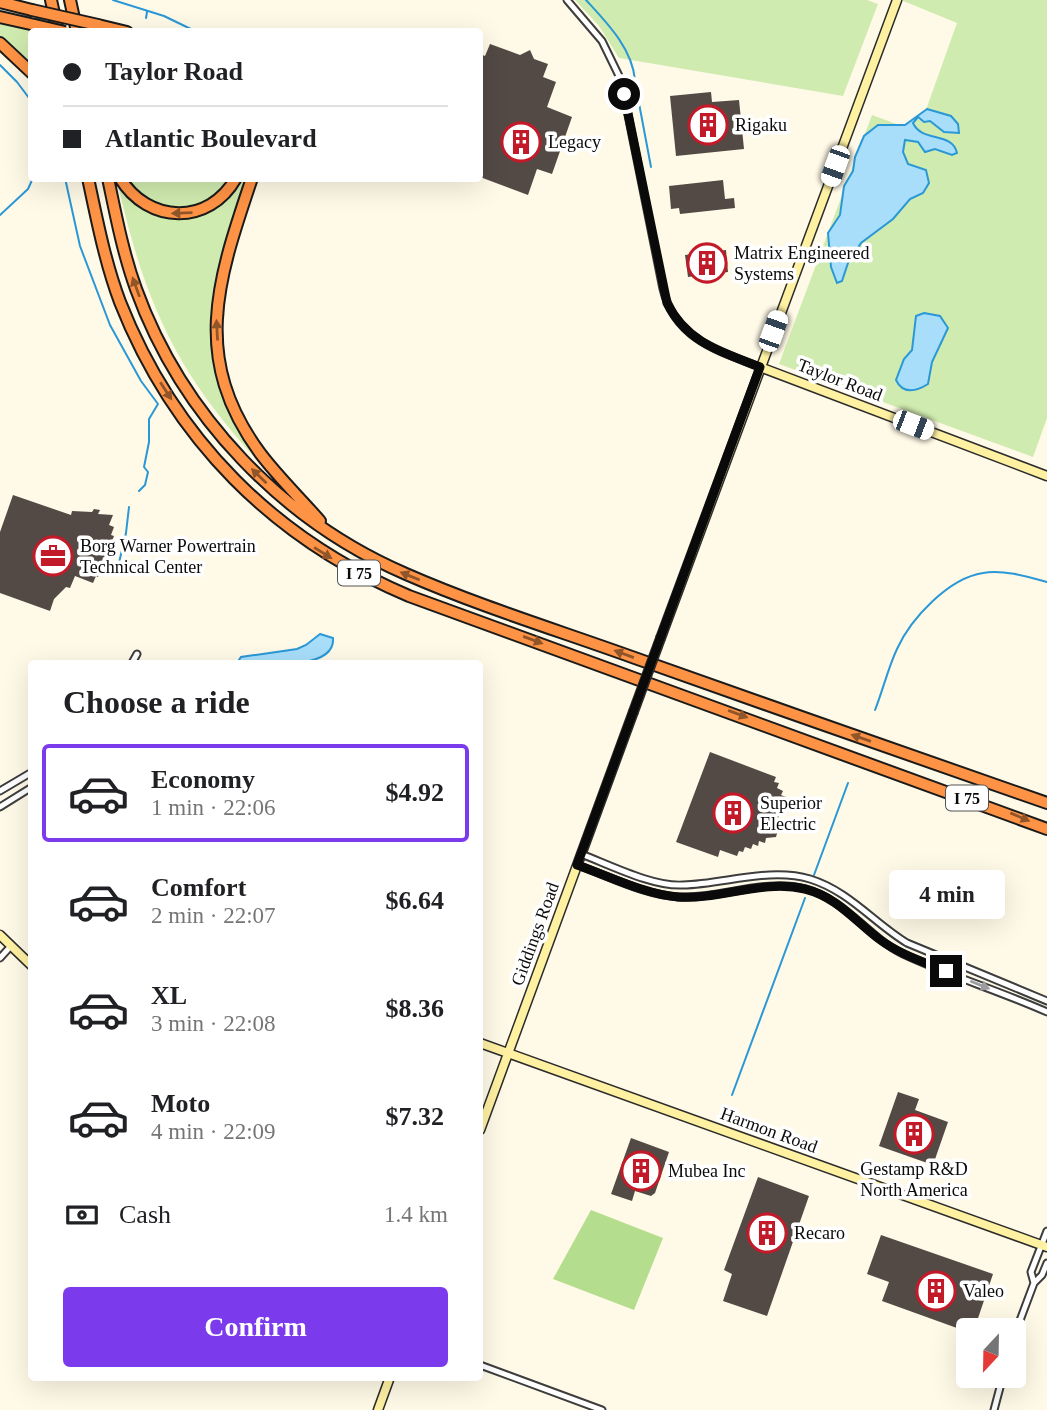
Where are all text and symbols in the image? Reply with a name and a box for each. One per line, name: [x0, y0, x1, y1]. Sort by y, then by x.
text: Taylor Road: [105, 57, 243, 86]
route start: [608, 78, 640, 110]
building icon: Rigaku: [687, 104, 729, 146]
place label: Rigaku: [735, 115, 787, 135]
building icon: Legacy: [500, 121, 542, 163]
text: Atlantic Boulevard: [105, 124, 317, 153]
place label: Legacy: [548, 132, 601, 152]
car: [818, 143, 853, 189]
one-way arrow: [171, 207, 193, 218]
building icon: Matrix Engineered Systems: [686, 242, 728, 284]
place label: Matrix Engineered Systems: [734, 243, 869, 284]
one-way arrow: [130, 276, 141, 297]
car: [756, 308, 791, 354]
one-way arrow: [211, 319, 222, 341]
street label: Taylor Road: [795, 355, 885, 405]
one-way arrow: [159, 381, 172, 401]
car: [890, 408, 937, 442]
one-way arrow: [251, 468, 268, 484]
office icon: Borg Warner Powertrain Technical Center: [32, 535, 74, 577]
place label: Borg Warner Powertrain Technical Center: [80, 536, 256, 577]
one-way arrow: [314, 546, 333, 559]
road number: I 75: [338, 560, 380, 586]
one-way arrow: [400, 570, 421, 581]
one-way arrow: [522, 635, 543, 646]
one-way arrow: [613, 648, 634, 659]
text: Choose a ride: [63, 684, 250, 720]
one-way arrow: [727, 709, 748, 720]
one-way arrow: [851, 732, 872, 743]
icon: car: [67, 762, 130, 825]
text: Economy: [151, 765, 255, 794]
text: $4.92: [386, 778, 444, 807]
road number: I 75: [946, 786, 988, 810]
building icon: Superior Electric: [712, 792, 754, 834]
place label: Superior Electric: [760, 793, 822, 834]
text: 1 min · 22:06: [151, 795, 276, 820]
one-way arrow: [1010, 812, 1031, 823]
icon: car: [67, 870, 130, 933]
callout: 4 min: [888, 870, 1004, 918]
text: Comfort: [151, 873, 246, 902]
street label: Giddings Road: [507, 880, 563, 988]
text: 4 min: [919, 882, 975, 907]
text: $6.64: [386, 886, 444, 915]
text: 2 min · 22:07: [151, 903, 276, 928]
route end: [930, 955, 962, 987]
icon: car: [67, 978, 130, 1041]
one-way arrow: [970, 979, 990, 991]
text: XL: [151, 981, 187, 1010]
text: $8.36: [386, 994, 444, 1023]
text: 3 min · 22:08: [151, 1011, 276, 1036]
icon: car: [67, 1086, 130, 1149]
text: Moto: [151, 1089, 210, 1118]
text: $7.32: [386, 1102, 444, 1131]
street label: Harmon Road: [718, 1103, 820, 1157]
building icon: Gestamp R&D North America: [893, 1113, 935, 1155]
text: 4 min · 22:09: [151, 1119, 276, 1144]
building icon: Mubea Inc: [620, 1150, 662, 1192]
place label: Gestamp R&D North America: [860, 1159, 968, 1200]
place label: Mubea Inc: [668, 1161, 745, 1181]
icon: cash: [63, 1196, 101, 1234]
text: Cash: [119, 1200, 171, 1229]
text: 1.4 km: [384, 1202, 448, 1227]
building icon: Recaro: [746, 1212, 788, 1254]
place label: Recaro: [794, 1223, 845, 1243]
building icon: Valeo: [915, 1270, 957, 1312]
place label: Valeo: [963, 1281, 1004, 1301]
button: Confirm: [63, 1287, 448, 1367]
north arrow: [956, 1318, 1026, 1388]
map controls: [956, 1318, 1026, 1388]

